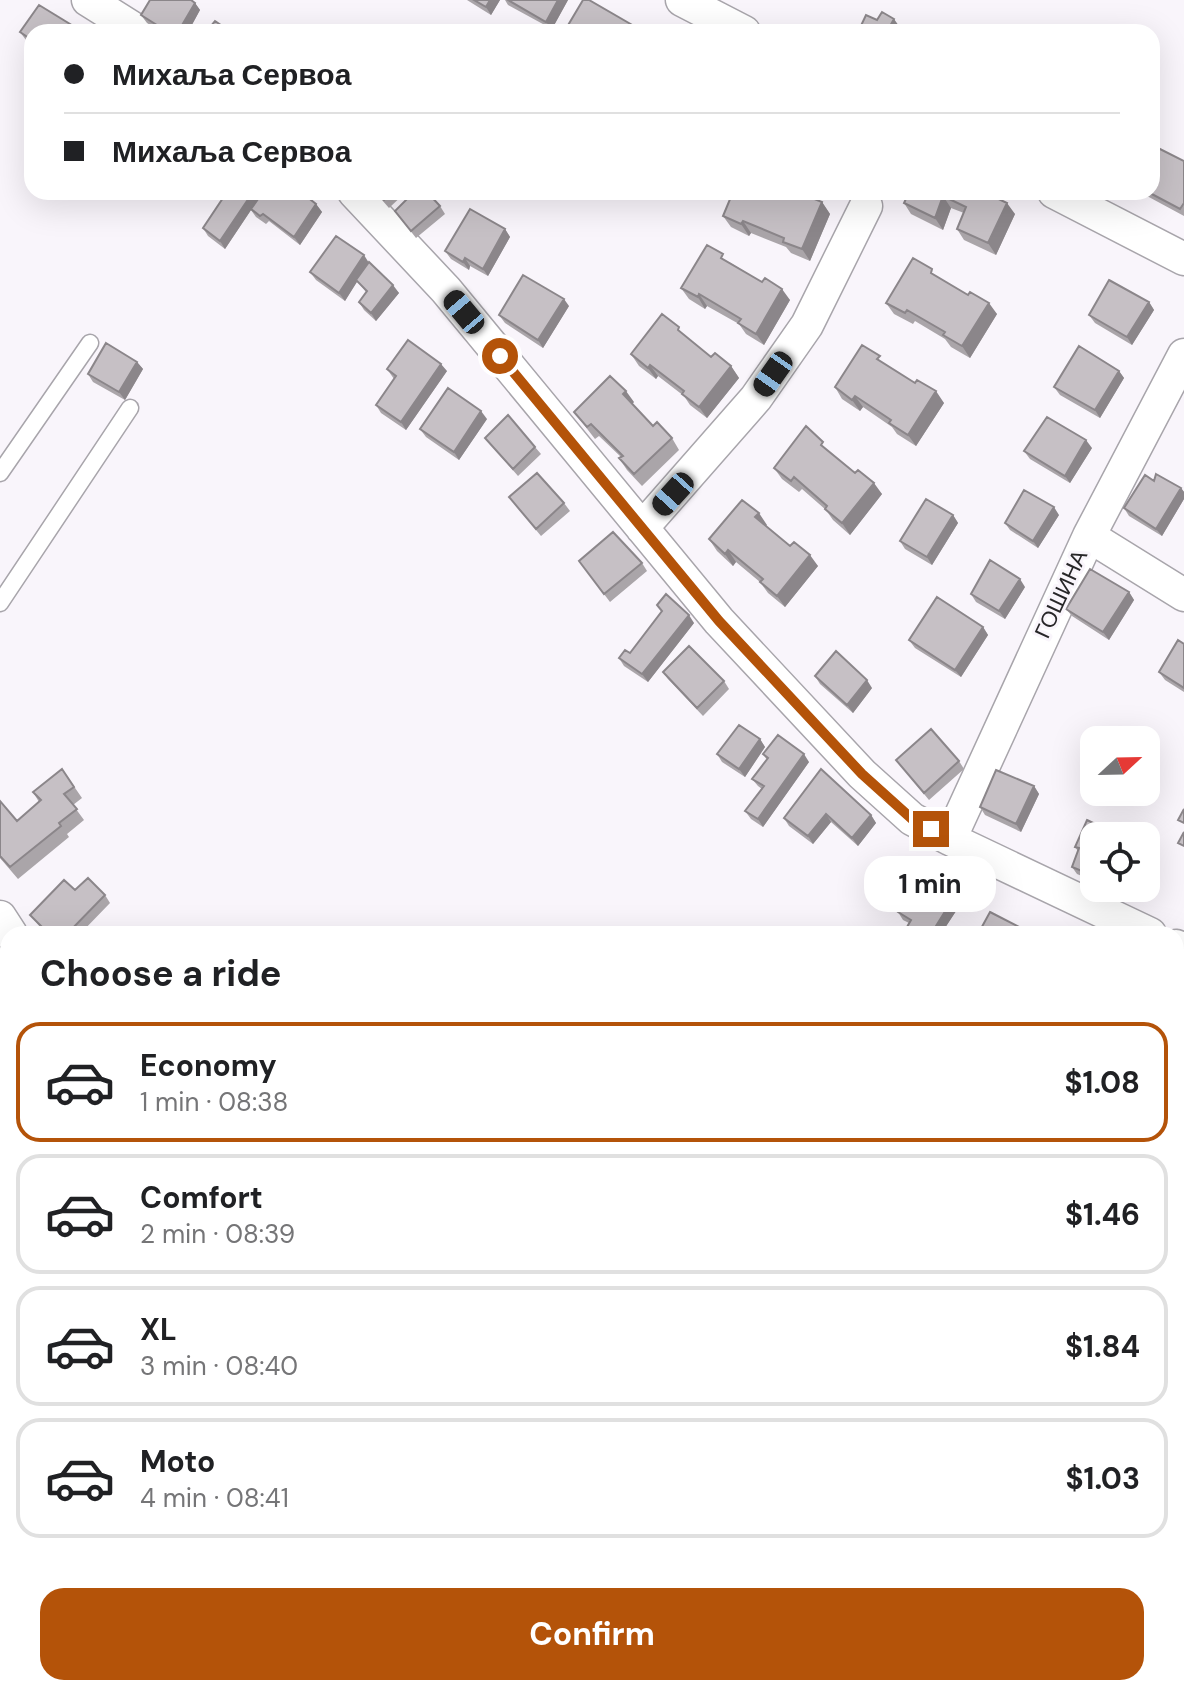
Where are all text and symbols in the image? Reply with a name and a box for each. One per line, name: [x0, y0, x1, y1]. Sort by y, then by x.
text: Михаља Сервоа: [112, 55, 351, 94]
text: Михаља Сервоа: [112, 132, 351, 171]
car: [439, 286, 489, 338]
route start: [482, 338, 518, 374]
car: [749, 347, 797, 401]
car: [648, 468, 698, 520]
street label: ГОШИНА: [1028, 545, 1094, 643]
north arrow: [1080, 726, 1160, 806]
map controls: [1080, 726, 1160, 902]
route end: [913, 811, 949, 847]
button: locate: [1080, 822, 1160, 902]
callout: 1 min: [865, 857, 997, 913]
text: 1 min: [898, 867, 962, 901]
text: Choose a ride: [40, 950, 281, 997]
icon: car: [44, 1046, 116, 1118]
text: Economy: [140, 1046, 277, 1085]
text: $1.08: [1064, 1063, 1140, 1102]
text: 1 min · 08:38: [140, 1085, 288, 1119]
icon: car: [44, 1178, 116, 1250]
text: Comfort: [140, 1178, 263, 1217]
text: $1.46: [1065, 1195, 1140, 1234]
text: 2 min · 08:39: [140, 1217, 295, 1251]
icon: car: [44, 1310, 116, 1382]
text: XL: [140, 1310, 177, 1349]
text: $1.84: [1065, 1327, 1140, 1366]
text: 3 min · 08:40: [140, 1349, 298, 1383]
icon: car: [44, 1442, 116, 1514]
text: Moto: [140, 1442, 215, 1481]
text: $1.03: [1065, 1459, 1140, 1498]
text: 4 min · 08:41: [140, 1481, 289, 1515]
button: Confirm: [40, 1588, 1144, 1680]

